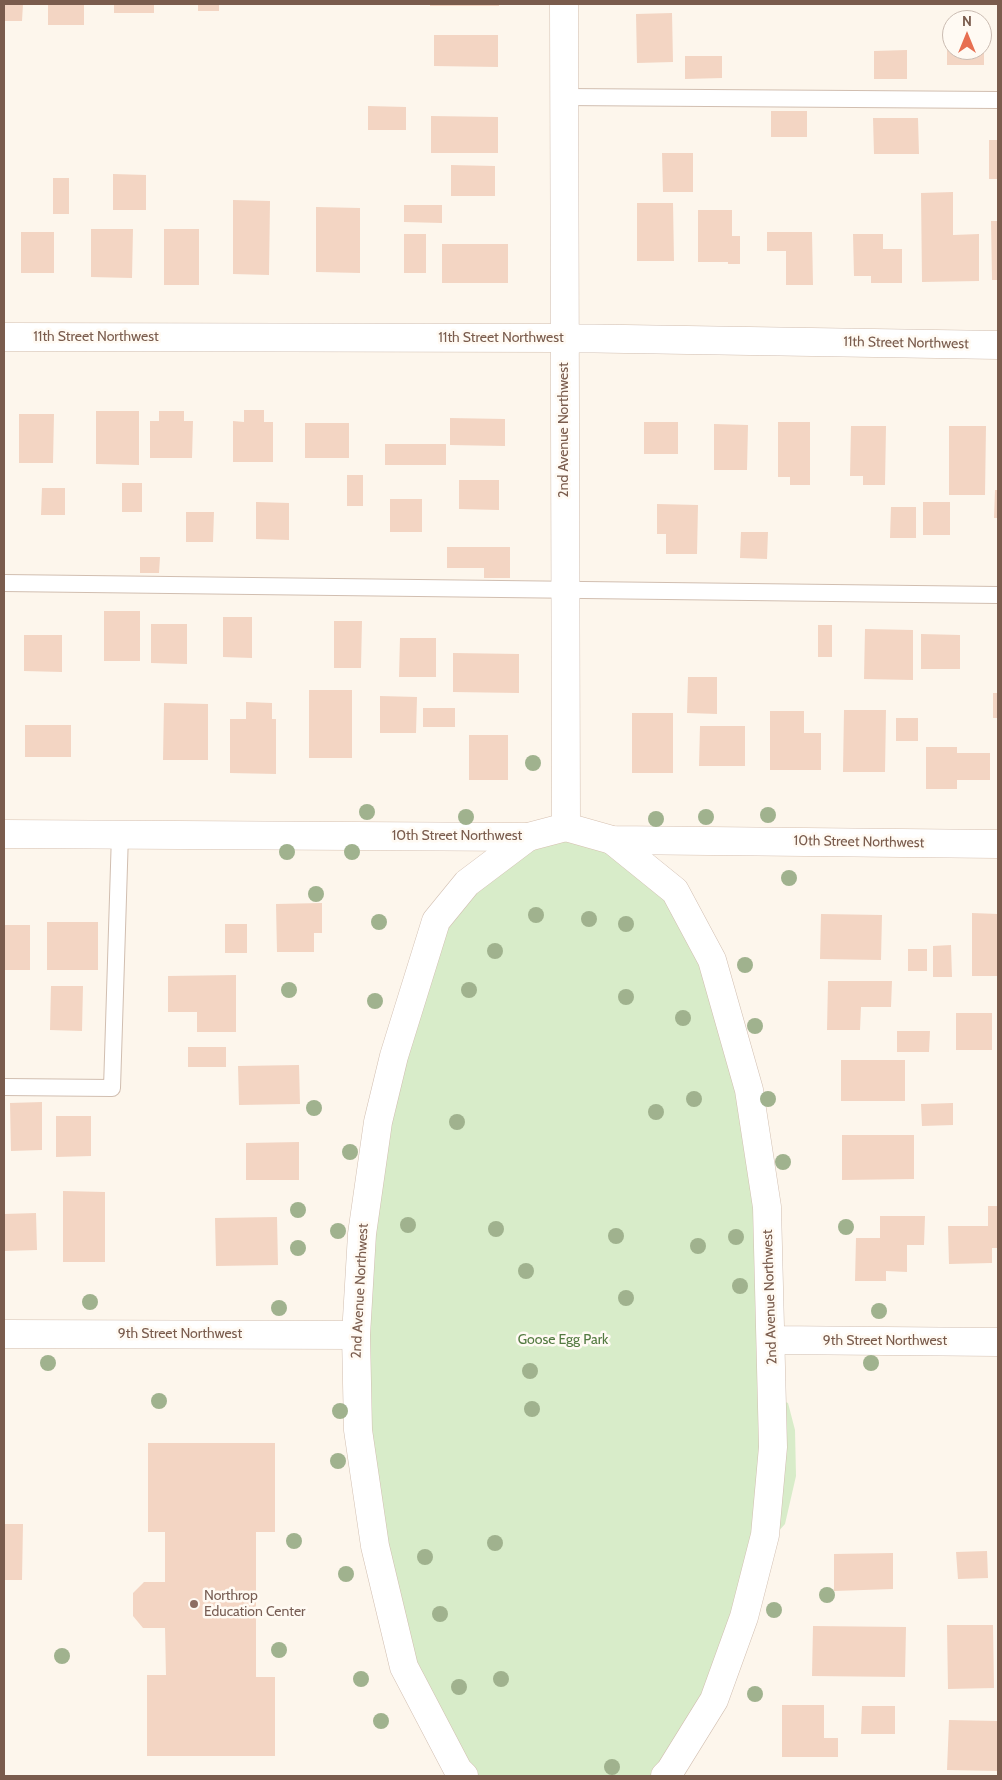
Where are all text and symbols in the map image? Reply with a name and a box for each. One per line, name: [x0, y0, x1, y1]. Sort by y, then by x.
north arrow: [942, 10, 992, 60]
text: N: [962, 12, 972, 30]
street label: 11th Street Northwest: [33, 329, 159, 345]
street label: 11th Street Northwest: [438, 330, 564, 346]
street label: 11th Street Northwest: [843, 334, 969, 352]
street label: 2nd Avenue Northwest: [556, 362, 572, 498]
street label: 10th Street Northwest: [392, 828, 522, 844]
street label: 10th Street Northwest: [794, 832, 924, 852]
street label: 2nd Avenue Northwest: [348, 1223, 372, 1359]
street label: 2nd Avenue Northwest: [759, 1229, 781, 1365]
street label: 9th Street Northwest: [118, 1326, 242, 1342]
park label: Goose Egg Park: [518, 1332, 608, 1348]
street label: 9th Street Northwest: [823, 1333, 947, 1349]
place label: Northrop Education Center: [204, 1588, 305, 1620]
marker: Northrop Education Center: [188, 1598, 200, 1610]

